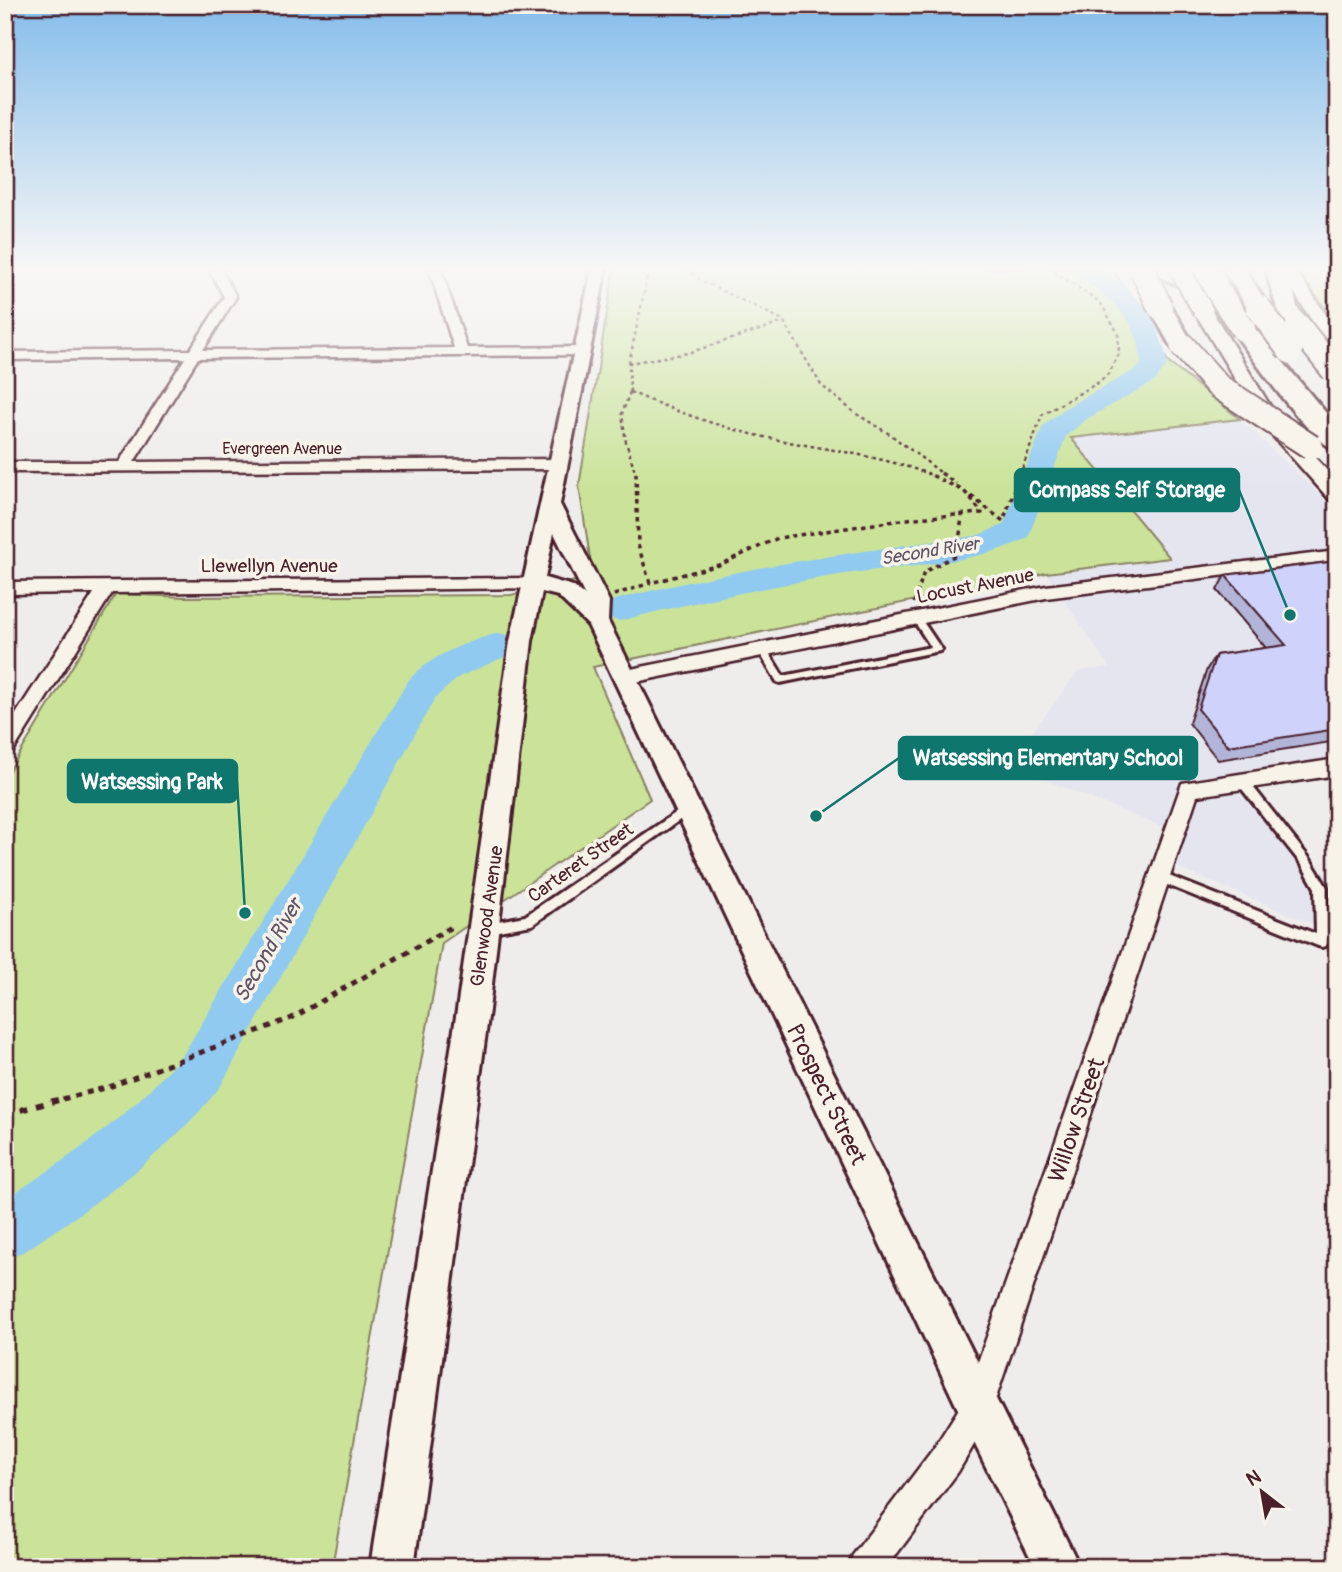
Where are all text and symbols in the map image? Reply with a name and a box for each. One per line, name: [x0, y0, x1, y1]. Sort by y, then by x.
street label: Evergreen Avenue: [222, 439, 342, 459]
callout: Compass Self Storage: [1015, 469, 1239, 511]
text: Compass Self Storage: [1029, 477, 1226, 504]
water label: Second River: [880, 532, 983, 571]
street label: Llewellyn Avenue: [200, 554, 338, 578]
street label: Locust Avenue: [915, 563, 1036, 609]
callout: Watsessing Elementary School: [899, 737, 1197, 779]
text: Watsessing Elementary School: [913, 745, 1183, 772]
callout: Watsessing Park: [68, 760, 237, 802]
text: Watsessing Park: [81, 769, 223, 796]
street label: Carteret Street: [523, 817, 638, 908]
street label: Glenwood Avenue: [465, 844, 509, 988]
water label: Second River: [228, 892, 310, 1007]
street label: Prospect Street: [780, 1019, 873, 1170]
street label: Willow Street: [1042, 1053, 1112, 1186]
north arrow: [1226, 1456, 1296, 1526]
text: N: [1242, 1465, 1266, 1492]

